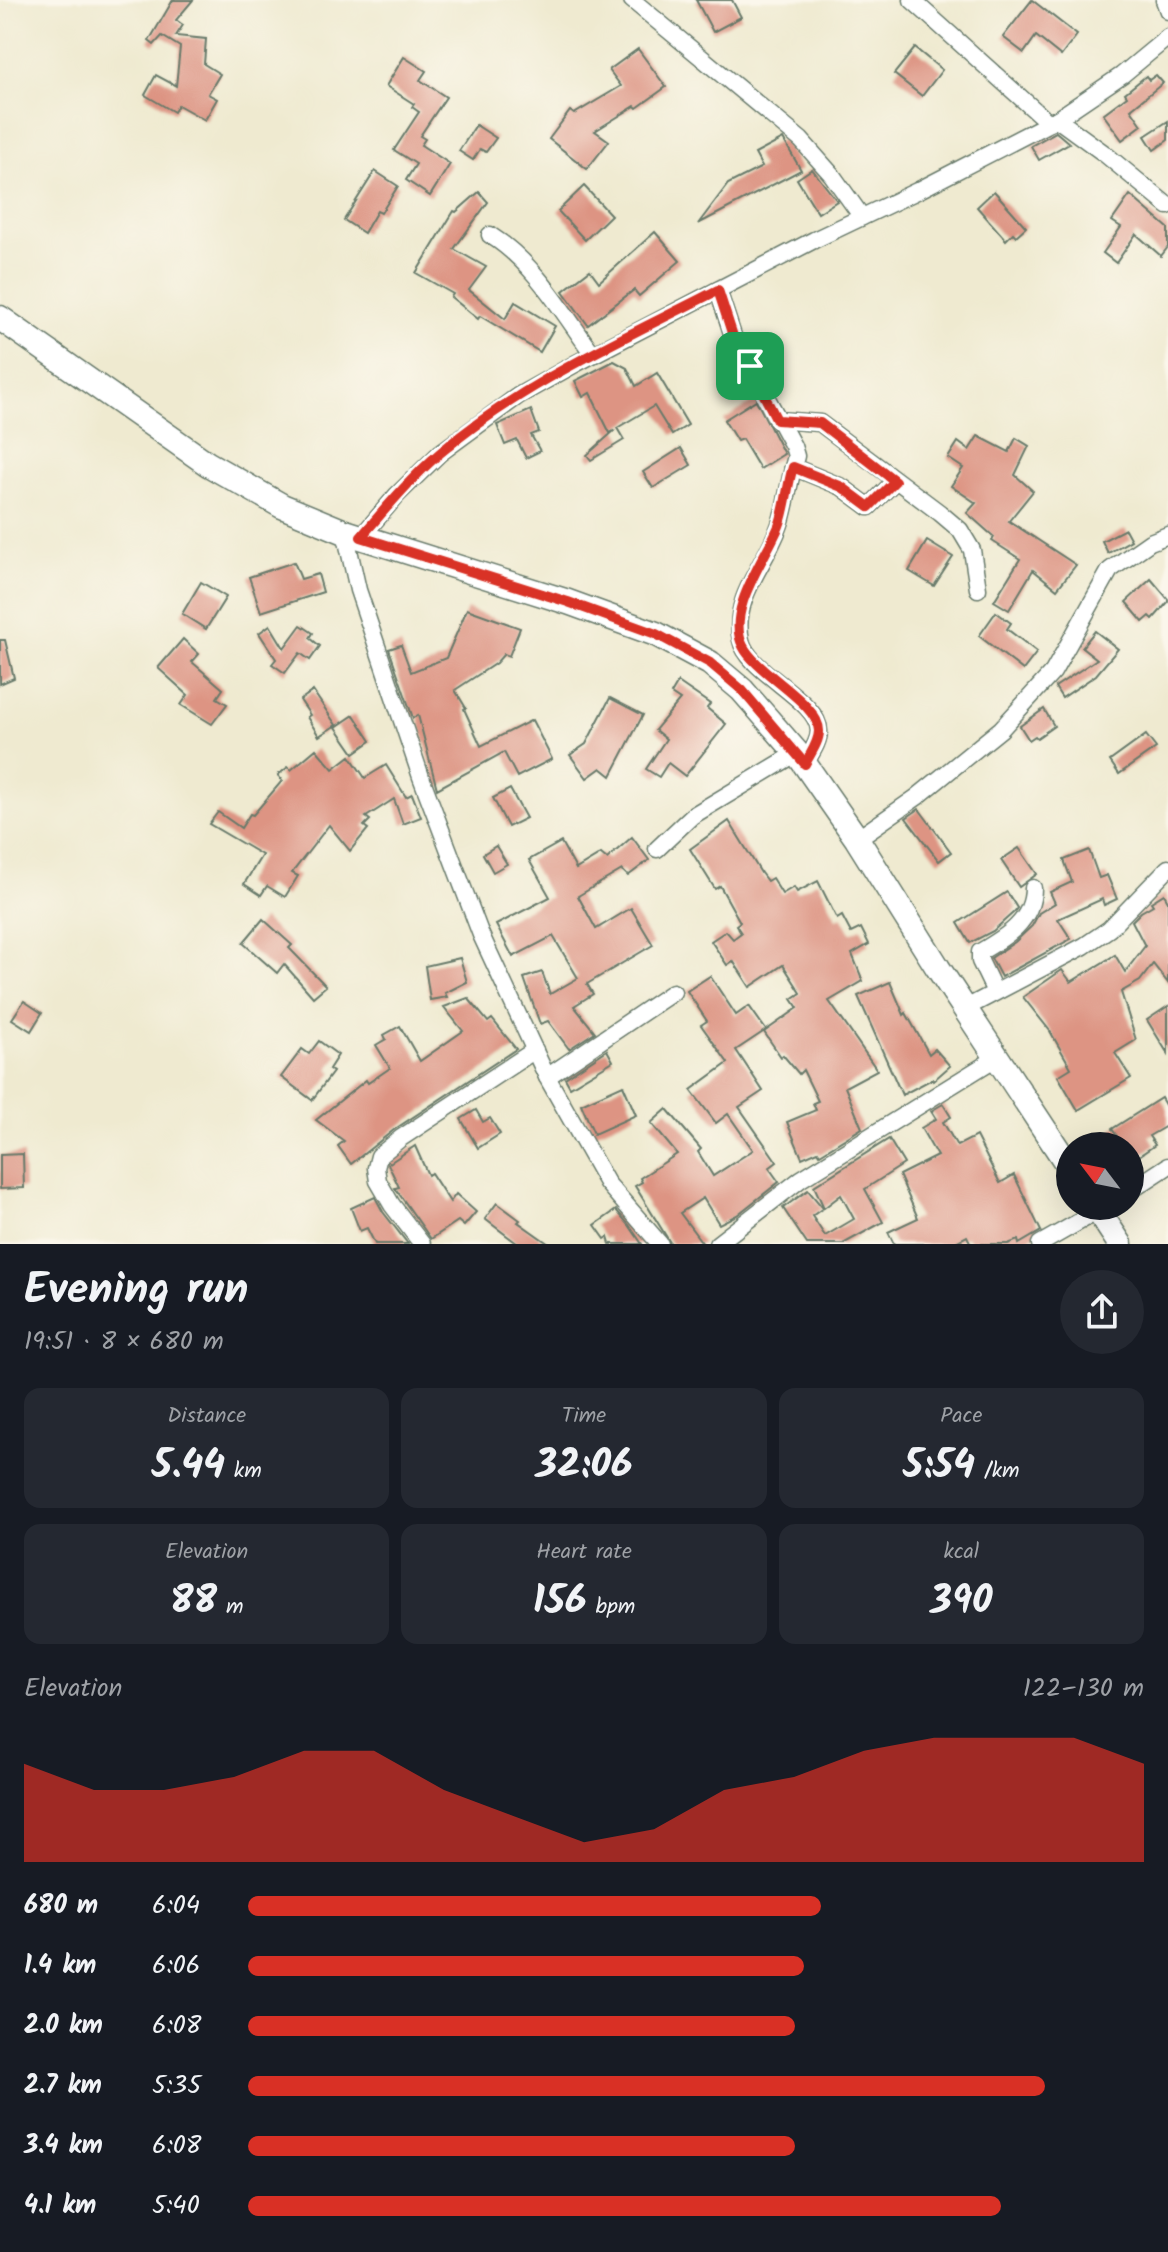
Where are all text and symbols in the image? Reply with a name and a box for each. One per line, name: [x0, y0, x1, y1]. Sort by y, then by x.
pin: [716, 332, 784, 400]
icon: arrive: [728, 344, 772, 388]
north arrow: [1056, 1132, 1144, 1220]
map controls: [1056, 1132, 1144, 1220]
text: Evening run: [24, 1256, 248, 1326]
button: share: [1060, 1270, 1144, 1354]
text: 19:51 · 8 × 680 m: [24, 1321, 224, 1363]
text: Distance: [167, 1399, 246, 1434]
text: Time: [562, 1399, 606, 1434]
text: Pace: [940, 1399, 982, 1434]
text: 5.44: [152, 1434, 225, 1498]
text: 32:06: [535, 1434, 633, 1498]
text: 5:54: [903, 1434, 975, 1498]
text: km: [225, 1454, 262, 1489]
text: /km: [975, 1454, 1020, 1489]
text: Elevation: [165, 1535, 248, 1570]
text: Heart rate: [536, 1535, 632, 1570]
text: kcal: [943, 1535, 979, 1570]
text: 88: [170, 1570, 217, 1634]
text: 156: [533, 1570, 587, 1634]
text: 390: [930, 1570, 993, 1634]
text: m: [217, 1590, 243, 1625]
text: bpm: [587, 1590, 635, 1625]
text: Elevation: [24, 1668, 122, 1710]
text: 122–130 m: [1023, 1668, 1144, 1710]
text: 680 m: [24, 1885, 98, 1927]
text: 6:04: [152, 1885, 200, 1927]
text: 1.4 km: [24, 1945, 96, 1987]
text: 6:06: [152, 1945, 200, 1987]
text: 2.0 km: [24, 2005, 103, 2047]
text: 6:08: [152, 2005, 202, 2047]
text: 2.7 km: [24, 2065, 102, 2107]
text: 5:35: [152, 2065, 201, 2107]
text: 3.4 km: [24, 2125, 103, 2167]
text: 6:08: [152, 2125, 202, 2167]
text: 4.1 km: [24, 2185, 96, 2227]
text: 5:40: [152, 2185, 200, 2227]

